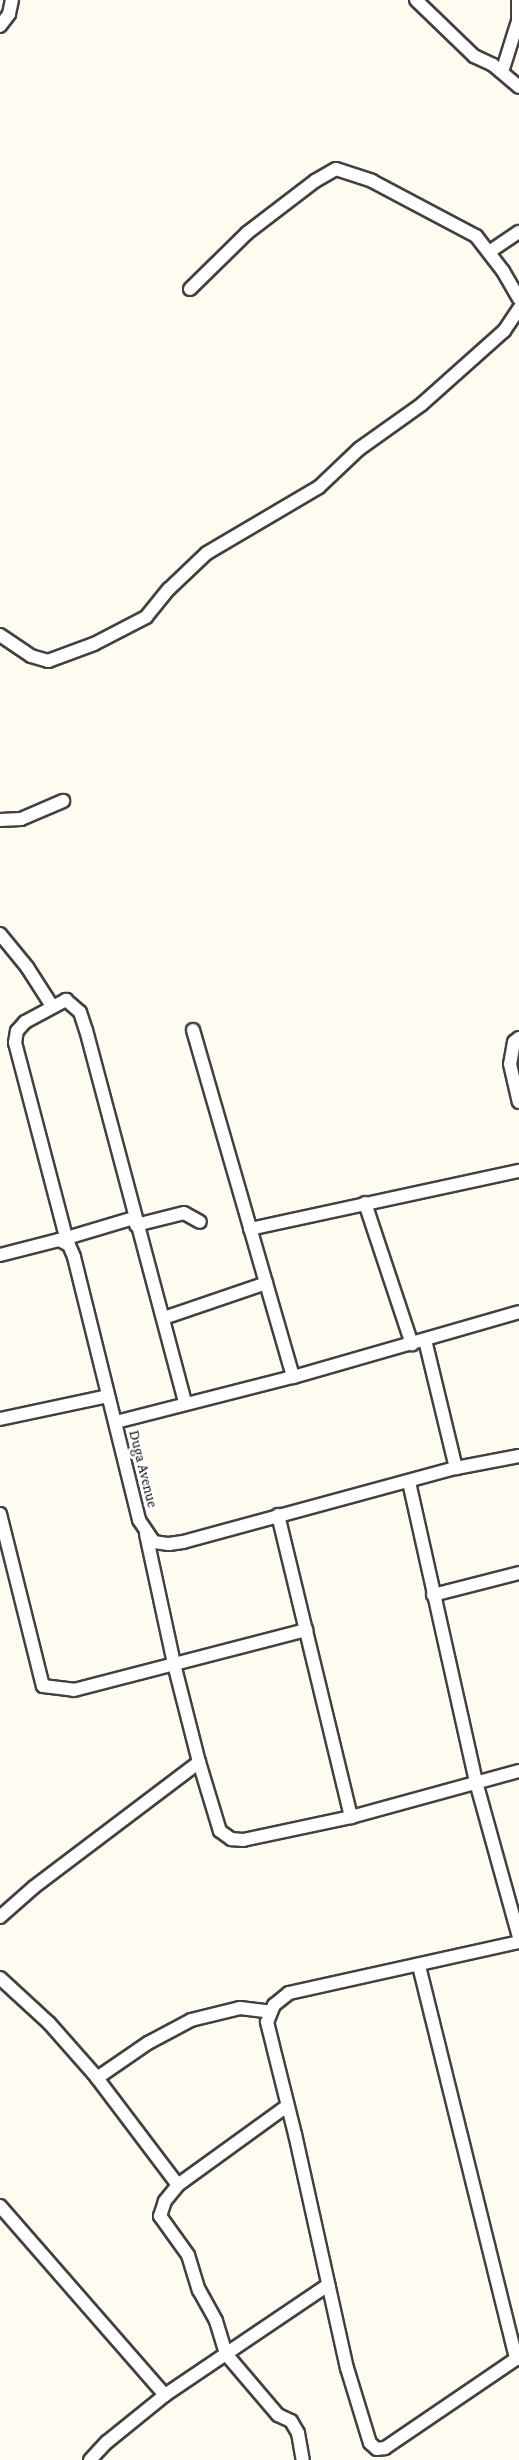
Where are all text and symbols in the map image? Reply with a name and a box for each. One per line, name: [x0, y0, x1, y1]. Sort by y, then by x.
street label: Duga Avenue: [125, 1428, 161, 1510]

